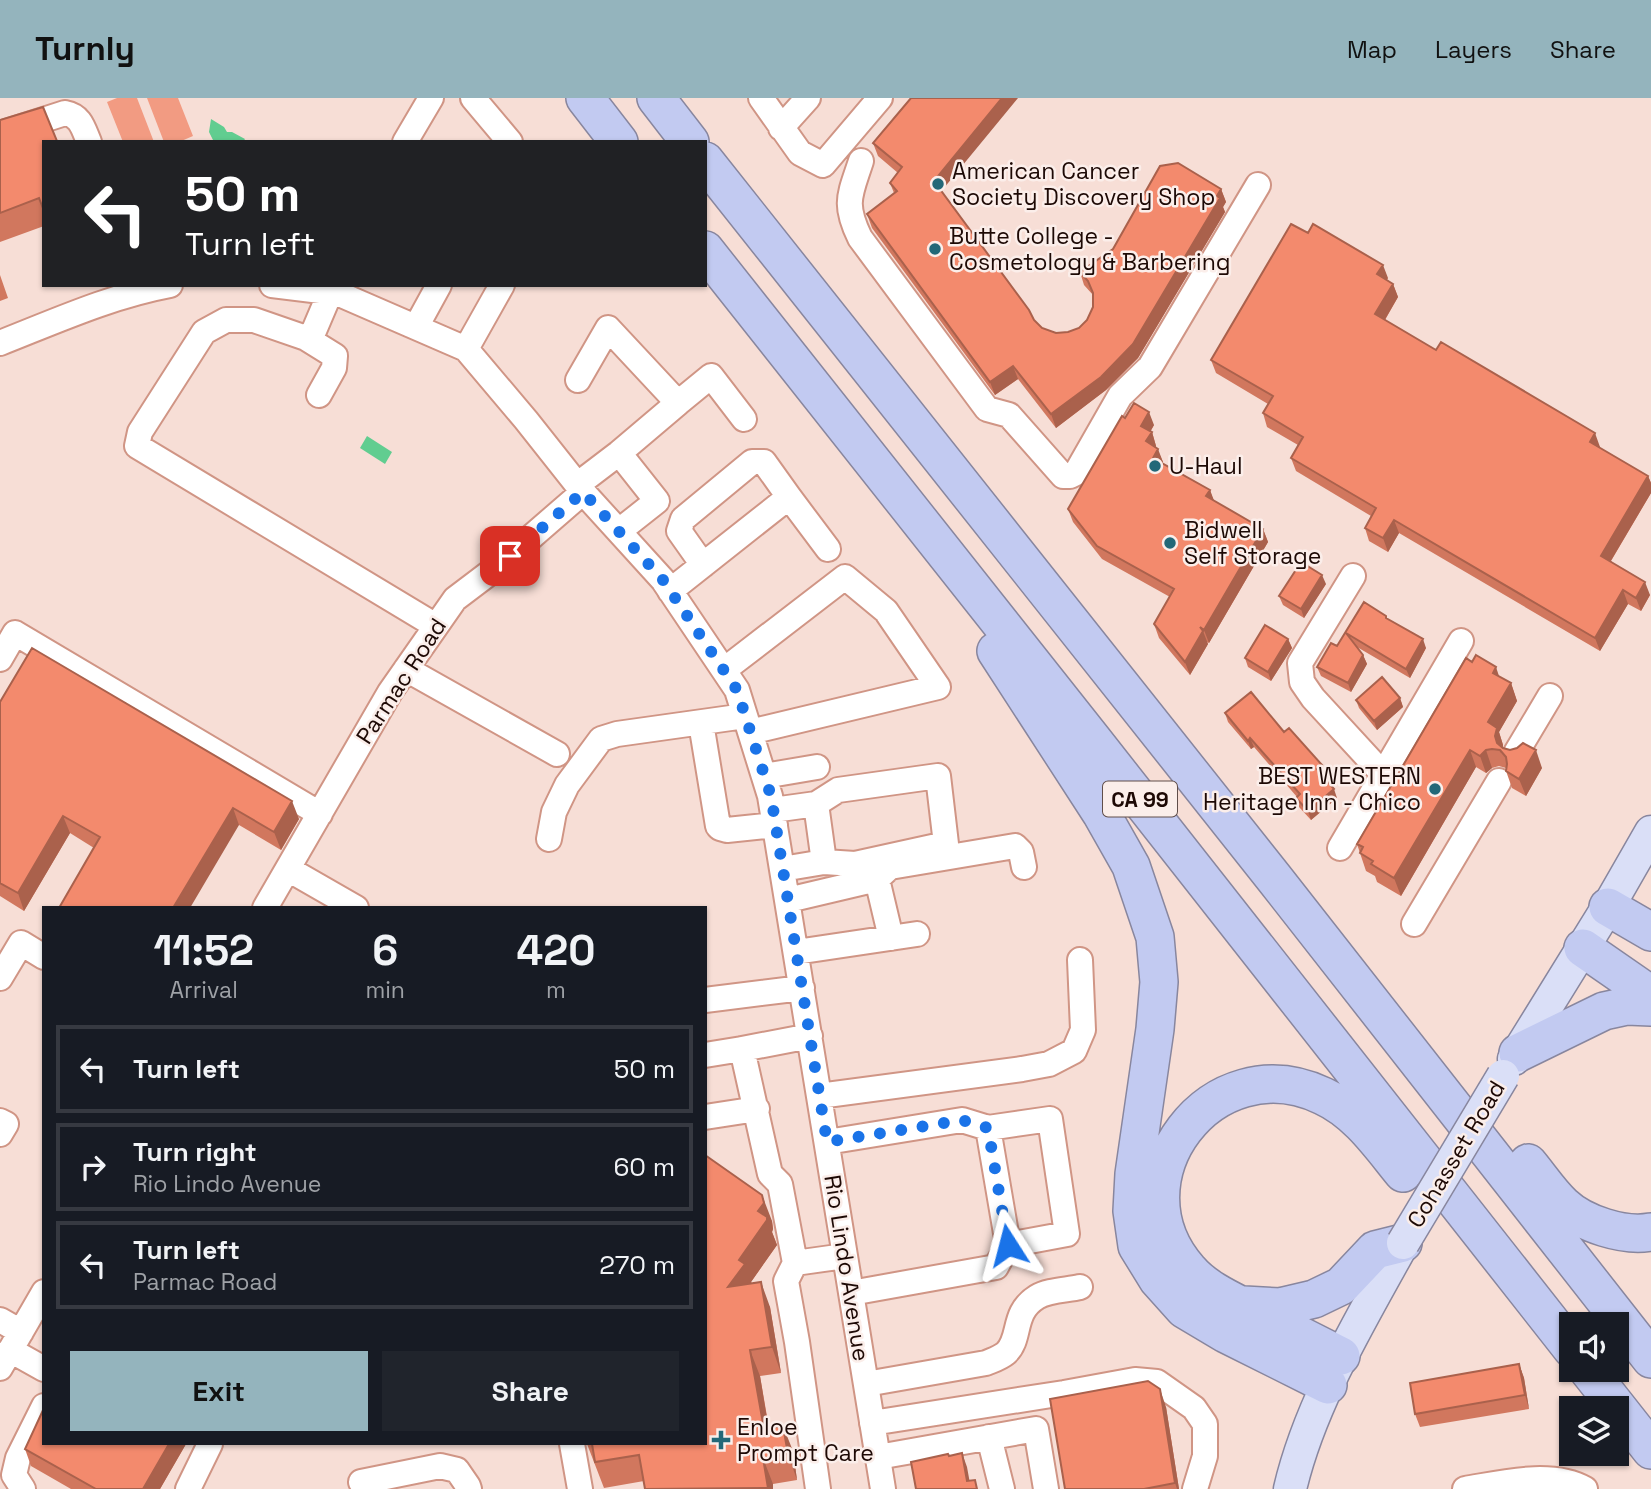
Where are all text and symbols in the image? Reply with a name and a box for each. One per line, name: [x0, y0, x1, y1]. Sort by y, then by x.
text: Turnly: [35, 28, 135, 70]
text: Map: [1347, 34, 1397, 65]
text: Layers: [1435, 34, 1512, 65]
text: Share: [1550, 34, 1616, 65]
place label: American Cancer Society Discovery Shop: [952, 156, 1215, 212]
text: 50 m: [185, 163, 300, 225]
icon: left: [70, 168, 161, 259]
marker: American Cancer Society Discovery Shop: [930, 176, 946, 192]
place label: Butte College - Cosmetology & Barbering: [949, 221, 1231, 277]
text: Turn left: [185, 224, 315, 264]
marker: Butte College - Cosmetology & Barbering: [927, 241, 943, 257]
place label: U-Haul: [1169, 451, 1243, 481]
marker: U-Haul: [1147, 458, 1163, 474]
place label: Bidwell Self Storage: [1184, 515, 1321, 571]
pin: [480, 526, 540, 586]
marker: Bidwell Self Storage: [1162, 535, 1178, 551]
icon: arrive: [491, 537, 529, 575]
street label: Parmac Road: [349, 612, 453, 750]
place label: BEST WESTERN Heritage Inn - Chico: [1203, 761, 1421, 817]
marker: BEST WESTERN Heritage Inn - Chico: [1427, 781, 1443, 797]
road number: CA 99: [1103, 782, 1177, 816]
text: 11:52: [154, 924, 254, 977]
text: 6: [372, 924, 398, 977]
text: 420: [517, 924, 595, 977]
text: Arrival: [170, 975, 238, 1005]
text: min: [365, 975, 405, 1005]
text: m: [546, 975, 566, 1005]
icon: left: [74, 1050, 112, 1088]
text: Turn left: [133, 1052, 240, 1086]
text: 50 m: [614, 1052, 675, 1086]
street label: Cohasset Road: [1400, 1075, 1512, 1233]
text: Turn right: [133, 1135, 257, 1169]
icon: right: [74, 1148, 112, 1186]
text: 60 m: [613, 1150, 675, 1184]
text: Rio Lindo Avenue: [133, 1169, 321, 1199]
street label: Rio Lindo Avenue: [817, 1173, 877, 1363]
position arrow: [971, 1208, 1045, 1282]
text: Turn left: [133, 1233, 240, 1267]
icon: left: [74, 1246, 112, 1284]
text: 270 m: [599, 1248, 675, 1282]
text: Parmac Road: [133, 1267, 277, 1297]
map controls: [1559, 1312, 1629, 1466]
button: sound: [1559, 1312, 1629, 1382]
button: Exit: [70, 1351, 368, 1431]
button: Share: [382, 1351, 679, 1431]
button: layers: [1559, 1396, 1629, 1466]
place label: Enloe Prompt Care: [737, 1412, 874, 1468]
marker: Enloe Prompt Care: [711, 1430, 731, 1450]

